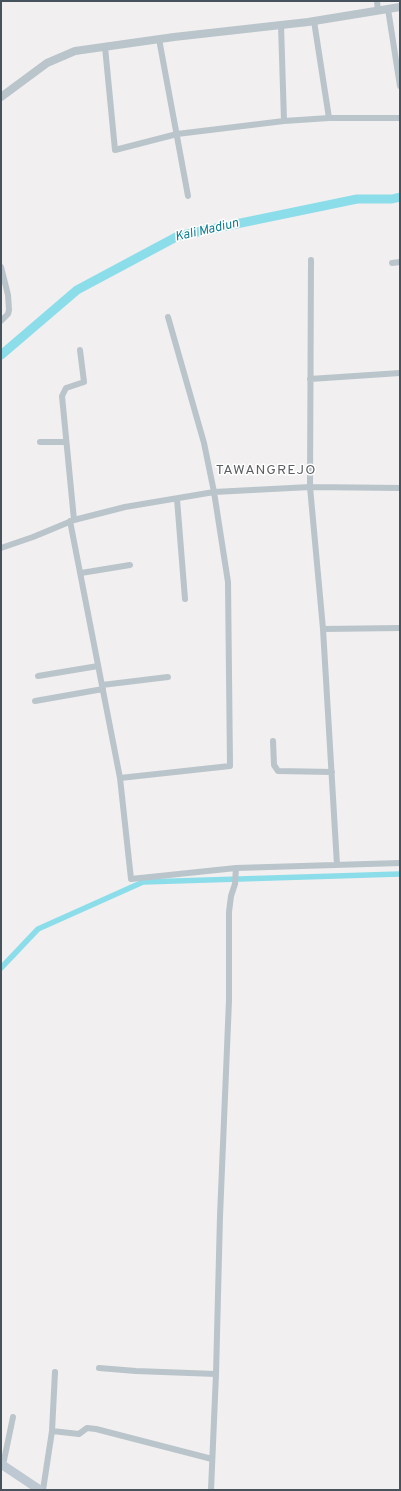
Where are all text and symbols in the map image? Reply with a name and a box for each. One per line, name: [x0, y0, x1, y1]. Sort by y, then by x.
water label: Kali Madiun: [174, 216, 240, 246]
district label: TAWANGREJO: [216, 463, 316, 479]

